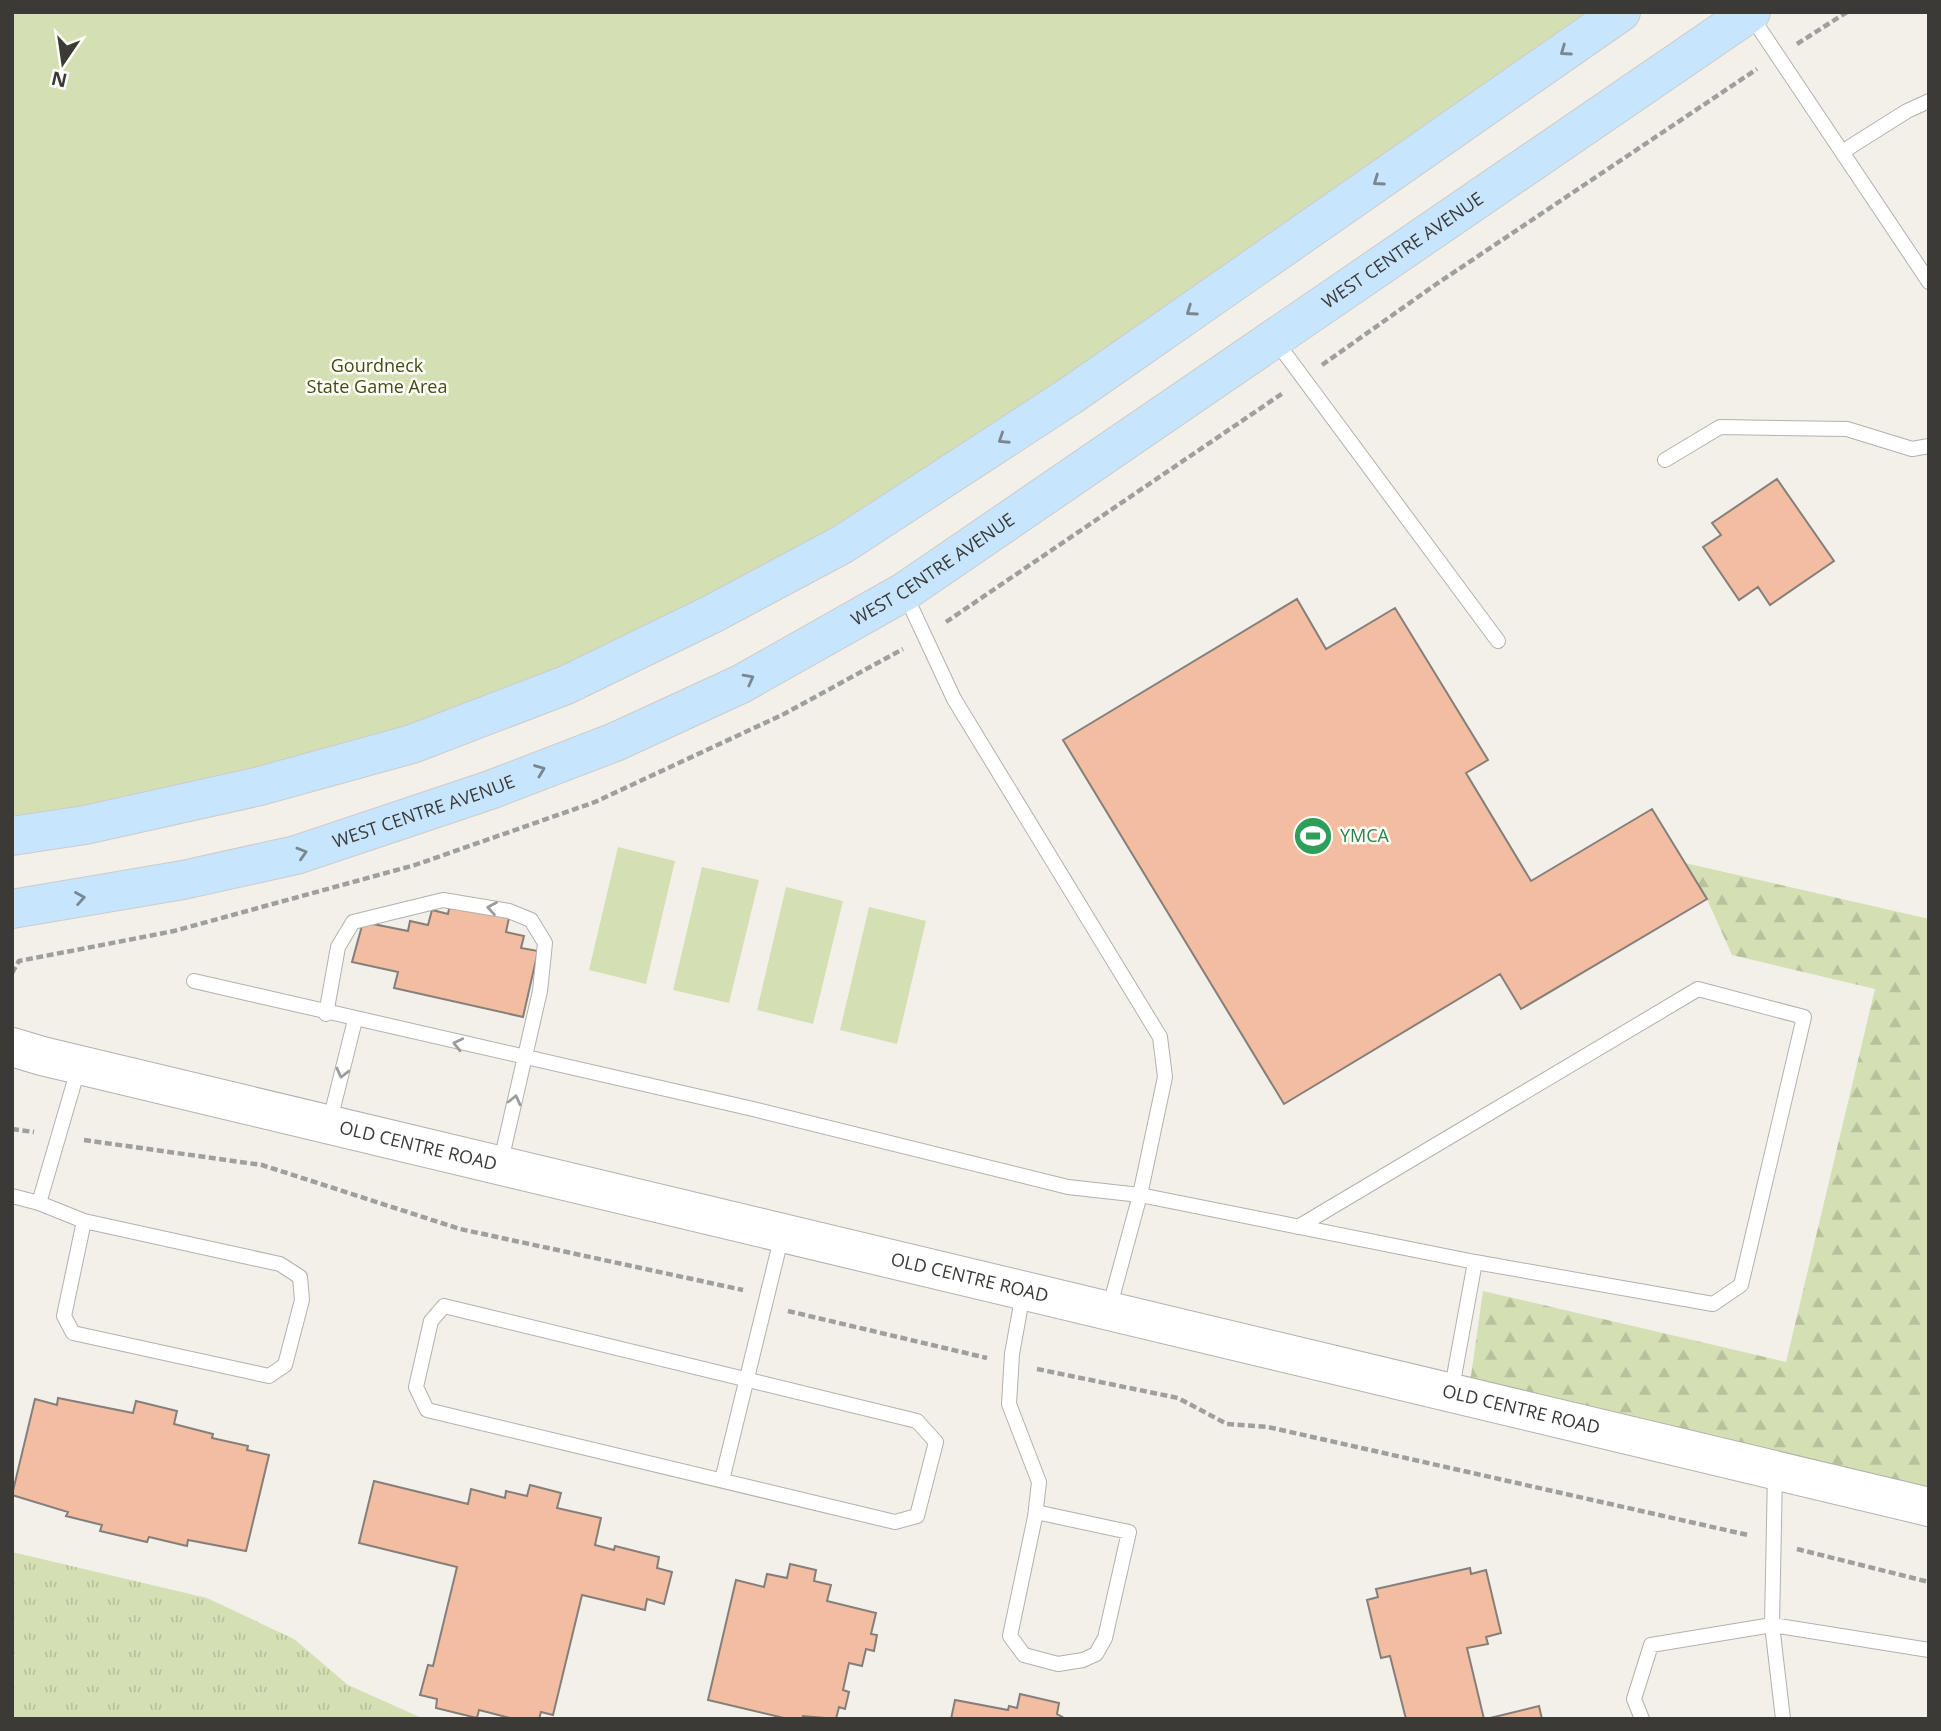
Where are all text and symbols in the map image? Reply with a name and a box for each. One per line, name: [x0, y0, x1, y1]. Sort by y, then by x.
north arrow: [28, 28, 98, 98]
one-way arrow: [1560, 43, 1573, 55]
text: N: [49, 65, 70, 94]
one-way arrow: [1373, 173, 1386, 185]
street label: WEST CENTRE AVENUE: [1317, 186, 1488, 313]
one-way arrow: [1186, 303, 1199, 315]
park label: Gourdneck State Game Area: [307, 353, 447, 398]
one-way arrow: [998, 430, 1011, 443]
street label: WEST CENTRE AVENUE: [846, 507, 1019, 631]
one-way arrow: [742, 674, 754, 688]
one-way arrow: [534, 765, 546, 779]
street label: WEST CENTRE AVENUE: [329, 769, 518, 853]
sports icon: YMCA: [1292, 815, 1334, 857]
place label: YMCA: [1340, 823, 1390, 847]
one-way arrow: [296, 847, 308, 862]
one-way arrow: [74, 891, 85, 906]
one-way arrow: [486, 901, 498, 916]
one-way arrow: [452, 1037, 464, 1052]
one-way arrow: [336, 1067, 350, 1079]
one-way arrow: [507, 1094, 522, 1106]
street label: OLD CENTRE ROAD: [337, 1114, 500, 1175]
street label: OLD CENTRE ROAD: [889, 1246, 1051, 1307]
street label: OLD CENTRE ROAD: [1440, 1378, 1603, 1439]

